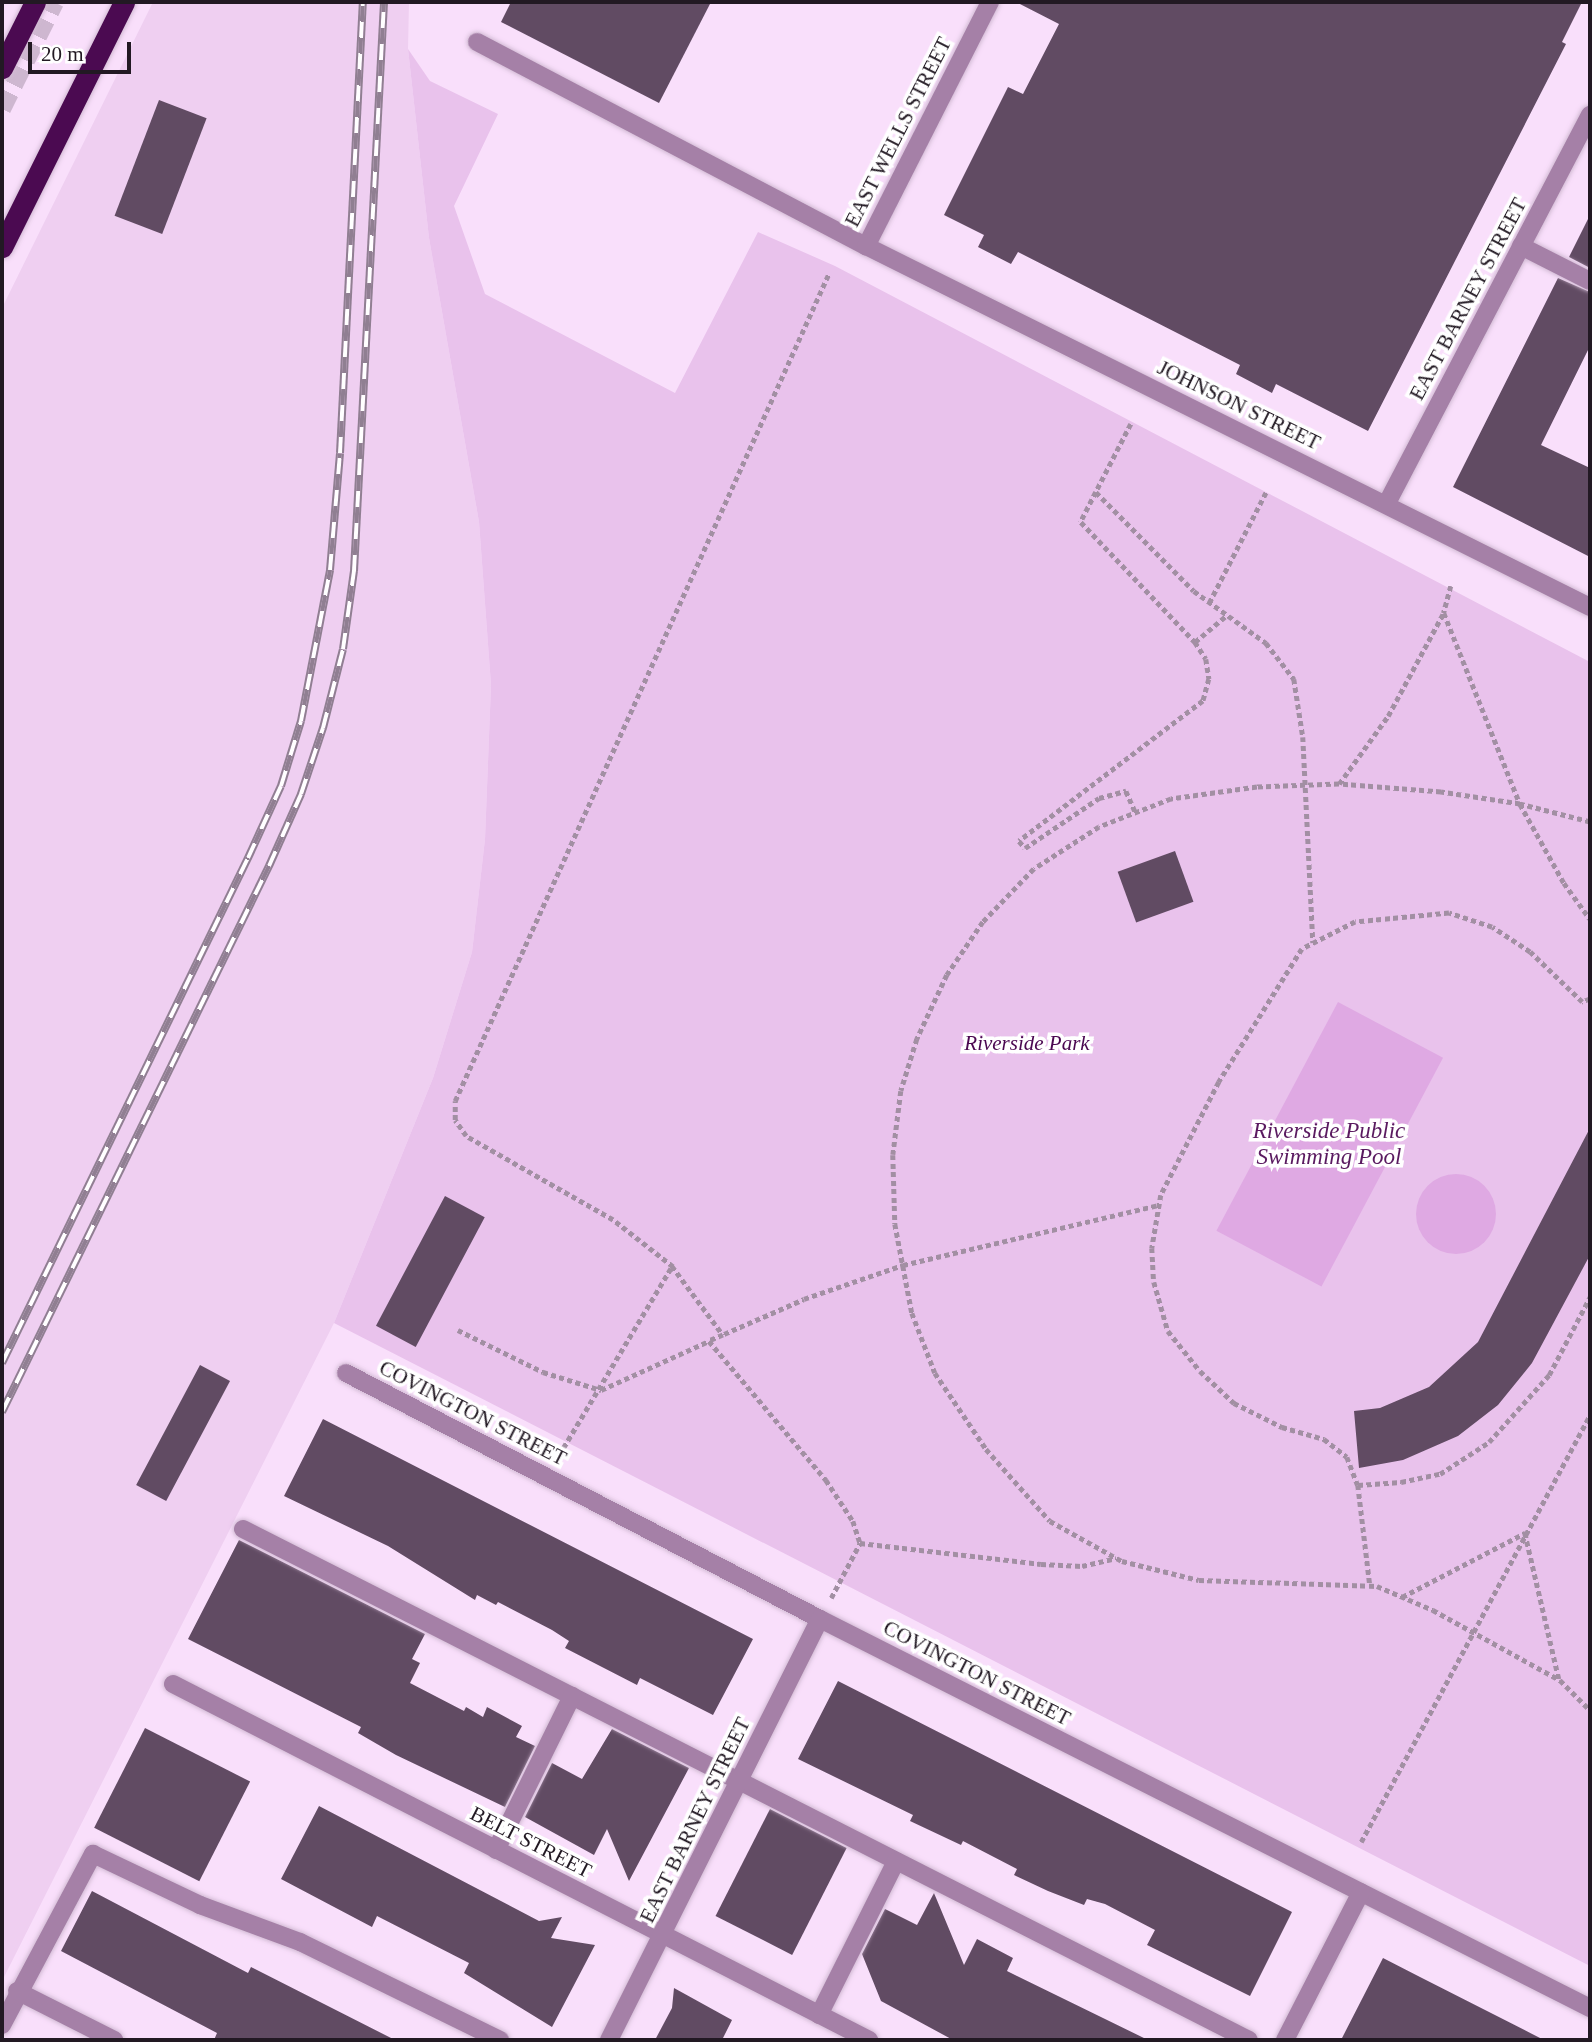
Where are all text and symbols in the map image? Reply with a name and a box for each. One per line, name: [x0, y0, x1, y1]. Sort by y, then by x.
scale bar: [32, 28, 135, 72]
street label: EAST WELLS STREET: [839, 33, 957, 231]
text: 20 m: [41, 42, 84, 66]
street label: EAST BARNEY STREET: [1404, 193, 1532, 405]
street label: JOHNSON STREET: [1154, 355, 1324, 455]
park label: Riverside Park: [964, 1030, 1090, 1056]
water label: Riverside Public Swimming Pool: [1253, 1117, 1405, 1171]
street label: COVINGTON STREET: [375, 1355, 571, 1471]
street label: COVINGTON STREET: [879, 1615, 1075, 1731]
street label: EAST BARNEY STREET: [634, 1713, 756, 1927]
street label: BELT STREET: [466, 1801, 596, 1883]

